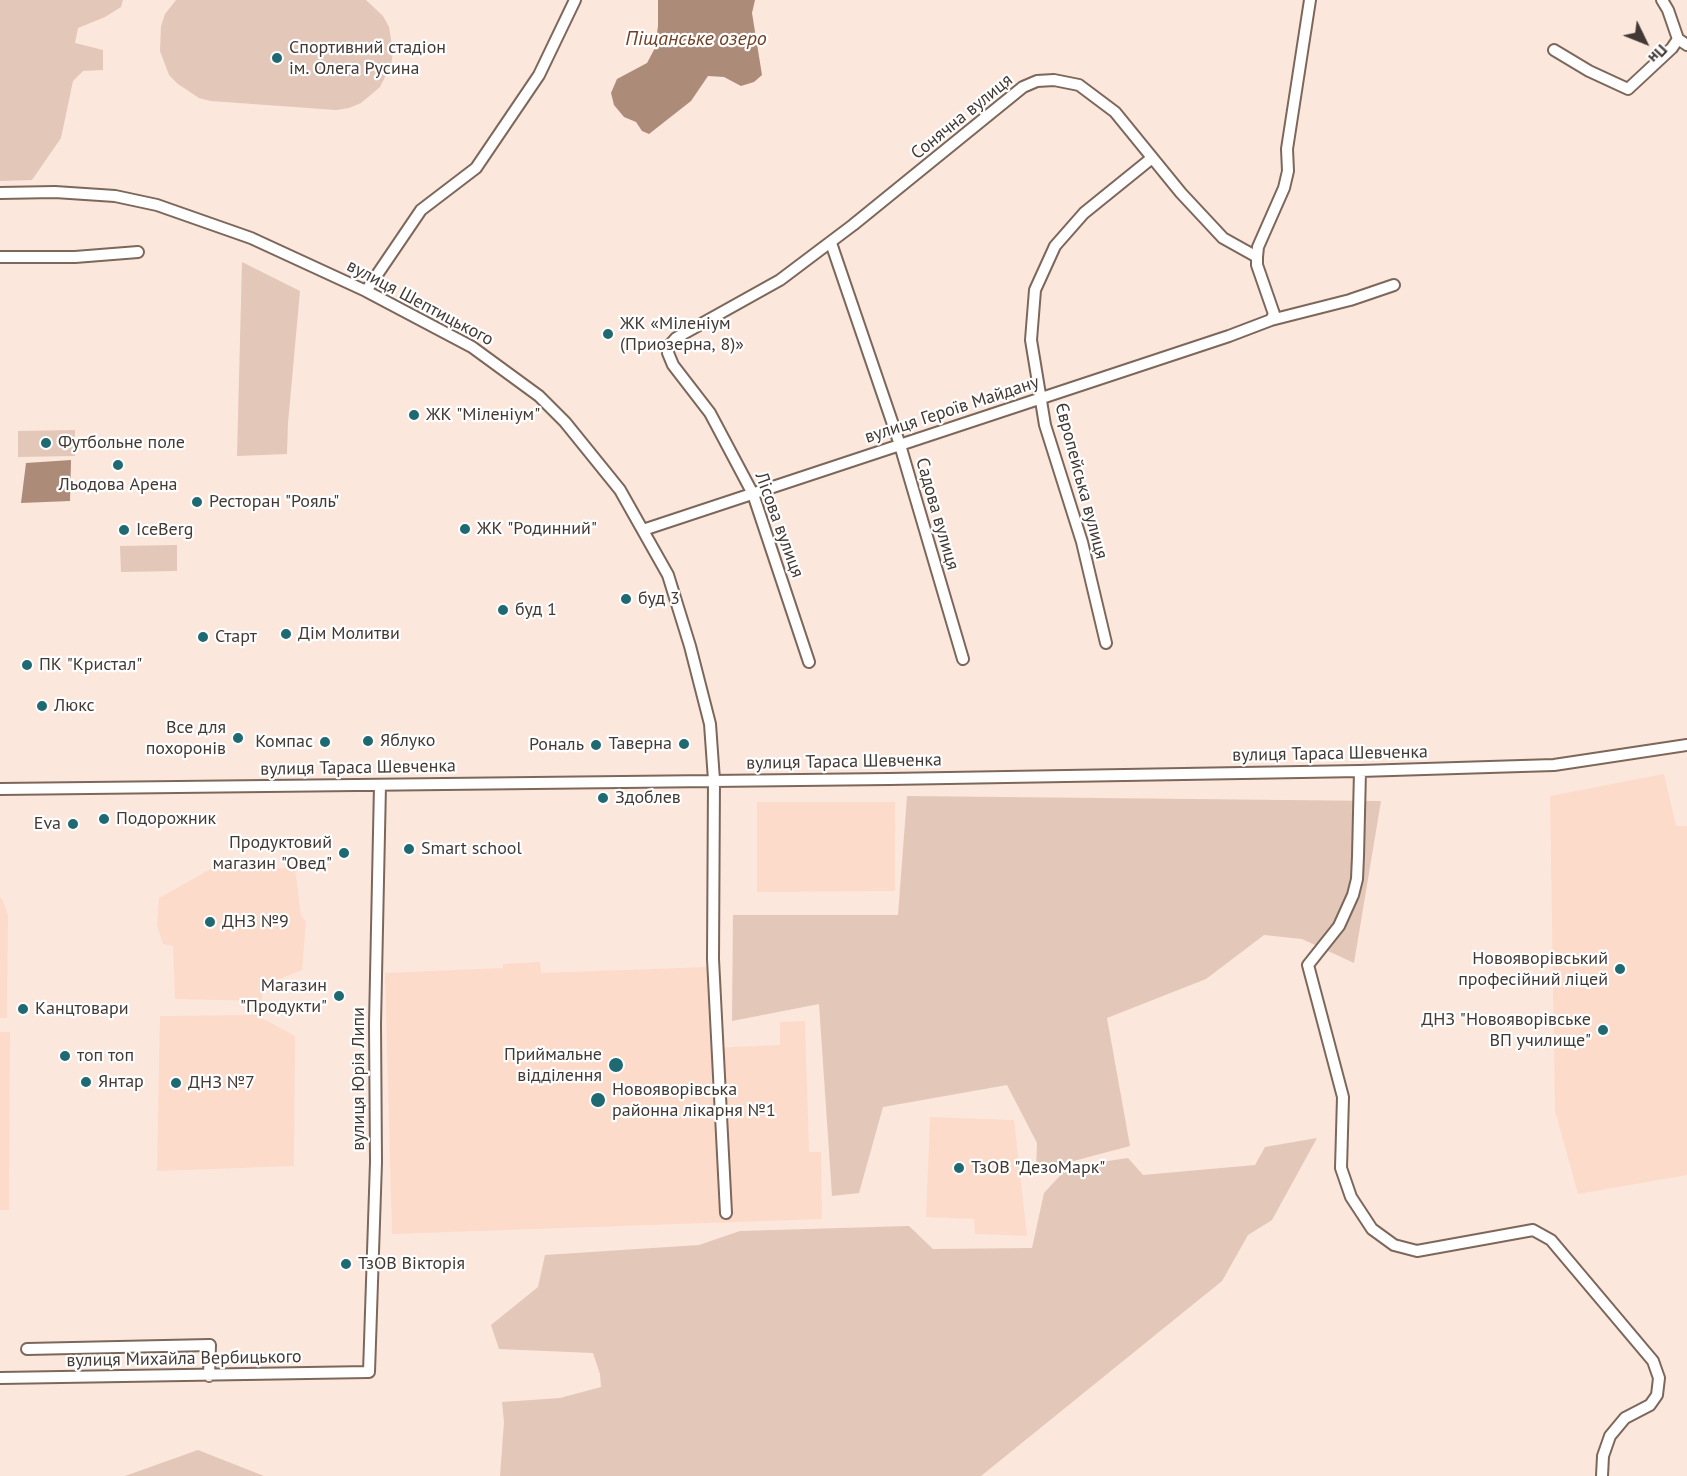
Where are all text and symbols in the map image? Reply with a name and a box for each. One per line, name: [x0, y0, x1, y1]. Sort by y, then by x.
north arrow: [1615, 12, 1675, 72]
water label: Піщанське озеро: [625, 27, 767, 51]
place label: Спортивний стадіон ім. Олега Русина: [289, 37, 446, 80]
text: Пн: [1644, 41, 1672, 68]
marker: Спортивний стадіон ім. Олега Русина: [270, 51, 284, 65]
street label: Сонячна вулиця: [907, 70, 1017, 164]
street label: вулиця Шептицького: [343, 255, 497, 351]
place label: ЖК «Міленіум (Приозерна, 8)»: [620, 313, 744, 356]
marker: ЖК «Міленіум (Приозерна, 8)»: [601, 327, 615, 341]
street label: вулиця Героїв Майдану: [862, 372, 1042, 448]
street label: Європейська вулиця: [1050, 401, 1112, 561]
place label: ЖК "Міленіум": [426, 404, 540, 426]
marker: ЖК "Міленіум": [407, 408, 421, 422]
place label: Футбольне поле: [58, 432, 185, 454]
marker: Футбольне поле: [39, 436, 53, 450]
street label: Садова вулиця: [911, 455, 963, 573]
marker: Льодова Арена: [111, 458, 125, 472]
street label: Лісова вулиця: [750, 469, 808, 581]
place label: Льодова Арена: [58, 474, 178, 496]
place label: Ресторан "Рояль": [209, 491, 339, 513]
marker: Ресторан "Рояль": [190, 495, 204, 509]
place label: ЖК "Родинний": [477, 518, 597, 540]
place label: IceBerg: [136, 519, 194, 541]
marker: ЖК "Родинний": [458, 522, 472, 536]
marker: IceBerg: [117, 523, 131, 537]
place label: буд 3: [638, 588, 680, 610]
marker: буд 3: [619, 592, 633, 606]
place label: буд 1: [515, 599, 557, 621]
marker: буд 1: [496, 603, 510, 617]
place label: Дім Молитви: [298, 623, 400, 645]
place label: Старт: [215, 626, 257, 648]
marker: Дім Молитви: [279, 627, 293, 641]
marker: Старт: [196, 630, 210, 644]
place label: ПК "Кристал": [39, 654, 142, 676]
marker: ПК "Кристал": [20, 658, 34, 672]
place label: Люкс: [54, 695, 95, 717]
marker: Люкс: [35, 699, 49, 713]
place label: Все для похоронів: [146, 717, 226, 760]
place label: Яблуко: [380, 730, 435, 752]
marker: Все для похоронів: [231, 731, 245, 745]
place label: Компас: [255, 731, 313, 753]
place label: Таверна: [609, 733, 672, 755]
marker: Яблуко: [361, 734, 375, 748]
place label: Рональ: [529, 734, 584, 756]
marker: Компас: [318, 735, 332, 749]
marker: Таверна: [677, 737, 691, 751]
marker: Рональ: [589, 738, 603, 752]
street label: вулиця Тараса Шевченка: [1232, 741, 1428, 767]
street label: вулиця Тараса Шевченка: [746, 749, 942, 775]
street label: вулиця Тараса Шевченка: [260, 755, 456, 781]
place label: Здоблев: [615, 787, 681, 809]
marker: Здоблев: [596, 791, 610, 805]
place label: Подорожник: [116, 808, 216, 830]
marker: Подорожник: [97, 812, 111, 826]
place label: Eva: [34, 813, 61, 835]
marker: Eva: [66, 817, 80, 831]
place label: Продуктовий магазин "Овед": [212, 832, 332, 874]
place label: Smart school: [421, 838, 522, 860]
marker: Smart school: [402, 842, 416, 856]
marker: Продуктовий магазин "Овед": [337, 846, 351, 860]
place label: ДНЗ №9: [222, 911, 289, 933]
marker: ДНЗ №9: [203, 915, 217, 929]
place label: Новояворівський професійний ліцей: [1458, 948, 1608, 990]
marker: Новояворівський професійний ліцей: [1613, 962, 1627, 976]
place label: Магазин "Продукти": [240, 975, 327, 1018]
marker: Магазин "Продукти": [332, 989, 346, 1003]
place label: Канцтовари: [35, 998, 128, 1020]
marker: Канцтовари: [16, 1002, 30, 1016]
street label: вулиця Юрія Липи: [348, 1007, 370, 1151]
place label: ДНЗ "Новояворівське ВП училище": [1421, 1009, 1591, 1052]
marker: ДНЗ "Новояворівське ВП училище": [1596, 1023, 1610, 1037]
place label: Приймальне відділення: [504, 1044, 602, 1086]
place label: топ топ: [77, 1045, 134, 1067]
marker: топ топ: [58, 1049, 72, 1063]
marker: Приймальне відділення: [607, 1056, 625, 1074]
place label: Янтар: [98, 1071, 144, 1093]
place label: ДНЗ №7: [188, 1072, 255, 1094]
marker: Янтар: [79, 1075, 93, 1089]
marker: ДНЗ №7: [169, 1076, 183, 1090]
place label: Новояворівська районна лікарня №1: [612, 1079, 776, 1122]
marker: Новояворівська районна лікарня №1: [589, 1091, 607, 1109]
place label: ТзОВ "ДезоМарк": [971, 1157, 1105, 1179]
marker: ТзОВ "ДезоМарк": [952, 1161, 966, 1175]
place label: ТзОВ Вікторія: [358, 1253, 465, 1275]
marker: ТзОВ Вікторія: [339, 1257, 353, 1271]
street label: вулиця Михайла Вербицького: [66, 1346, 302, 1372]

